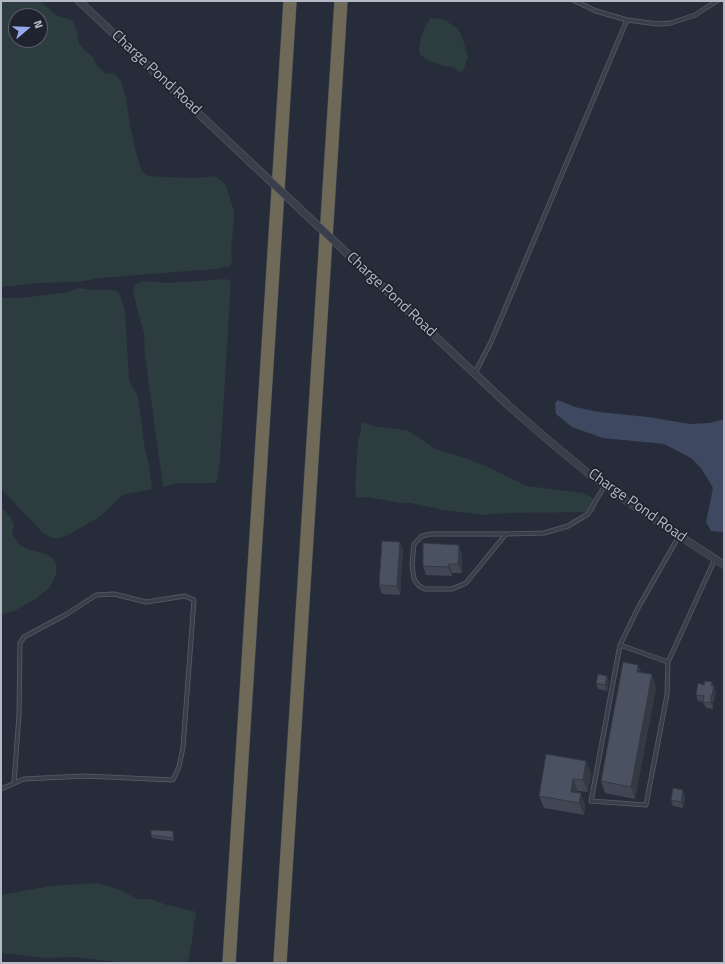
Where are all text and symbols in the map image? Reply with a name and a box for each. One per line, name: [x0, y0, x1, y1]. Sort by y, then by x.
north arrow: [8, 8, 48, 48]
text: N: [30, 18, 47, 31]
street label: Charge Pond Road: [107, 27, 205, 119]
street label: Charge Pond Road: [342, 249, 440, 341]
street label: Charge Pond Road: [584, 465, 690, 547]

